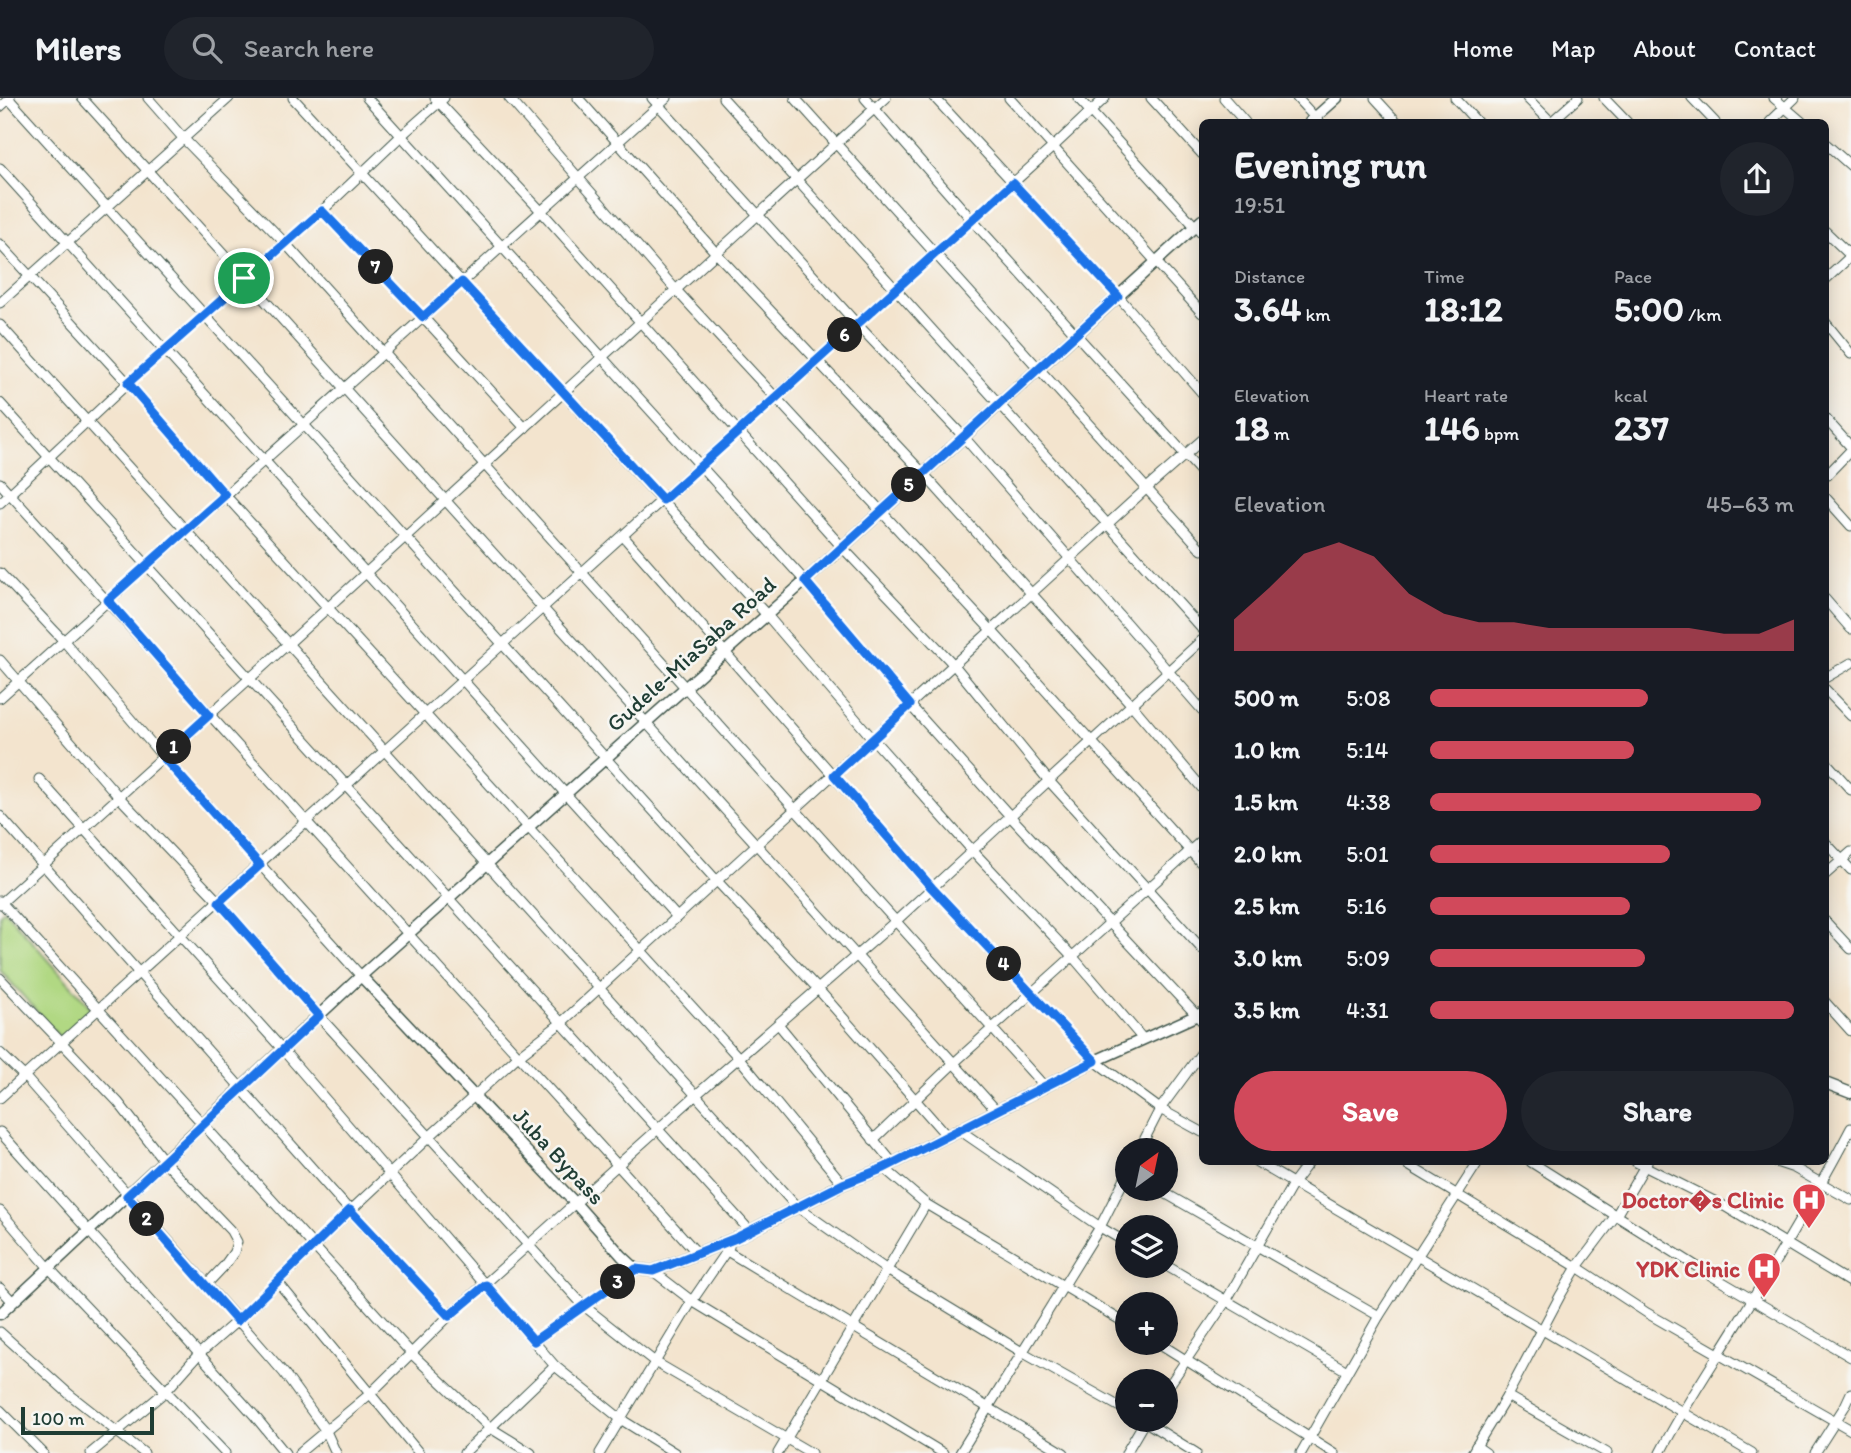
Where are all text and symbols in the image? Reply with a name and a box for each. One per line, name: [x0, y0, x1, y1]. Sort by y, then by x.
search box: [164, 17, 654, 80]
text: Milers: [35, 29, 122, 68]
icon: search: [188, 29, 226, 67]
text: Search here: [244, 32, 374, 64]
text: Home: [1453, 34, 1513, 63]
text: Map: [1551, 34, 1595, 63]
text: About: [1633, 34, 1696, 63]
text: Contact: [1734, 34, 1816, 63]
text: Evening run: [1234, 142, 1427, 188]
button: share: [1720, 142, 1794, 216]
text: 19:51: [1234, 191, 1285, 219]
pin: [214, 248, 274, 308]
pin: 7: [358, 250, 394, 284]
text: 7: [371, 255, 380, 278]
icon: arrive: [225, 259, 263, 297]
text: Distance: [1234, 265, 1305, 288]
text: Time: [1424, 265, 1465, 288]
text: Pace: [1614, 265, 1652, 288]
text: 3.64: [1234, 288, 1301, 330]
text: 18:12: [1424, 288, 1503, 330]
text: 5:00: [1614, 288, 1684, 330]
text: km: [1301, 303, 1331, 326]
text: /km: [1684, 303, 1721, 326]
pin: 6: [828, 317, 862, 352]
text: 6: [839, 323, 850, 346]
text: Elevation: [1234, 384, 1310, 407]
text: Heart rate: [1424, 384, 1508, 407]
text: kcal: [1614, 384, 1648, 407]
text: 18: [1234, 407, 1269, 449]
text: 146: [1424, 407, 1480, 449]
text: 237: [1614, 407, 1669, 449]
text: m: [1269, 422, 1290, 445]
text: bpm: [1480, 422, 1519, 445]
pin: 5: [892, 468, 926, 502]
text: 5: [904, 473, 913, 496]
text: Elevation: [1234, 490, 1325, 518]
text: 45–63 m: [1706, 490, 1794, 518]
street label: Gudele-MiaSaba Road: [600, 571, 782, 737]
text: 500 m: [1234, 684, 1299, 712]
text: 5:08: [1346, 684, 1390, 712]
pin: 1: [156, 730, 192, 764]
text: 1: [169, 735, 178, 758]
text: 1.0 km: [1234, 736, 1300, 764]
text: 5:14: [1346, 736, 1388, 764]
text: 1.5 km: [1234, 788, 1298, 816]
text: 4:38: [1346, 788, 1391, 816]
text: 2.0 km: [1234, 840, 1302, 868]
text: 5:01: [1346, 840, 1389, 868]
text: 2.5 km: [1234, 892, 1299, 920]
text: 5:16: [1346, 892, 1387, 920]
text: 3.0 km: [1234, 944, 1302, 972]
text: 5:09: [1346, 944, 1390, 972]
pin: 4: [986, 946, 1021, 982]
text: 4: [998, 952, 1009, 975]
text: 3.5 km: [1234, 996, 1300, 1024]
text: 4:31: [1346, 996, 1389, 1024]
button: Save: [1234, 1071, 1507, 1151]
button: Share: [1521, 1071, 1794, 1151]
street label: Juba Bypass: [507, 1102, 611, 1210]
north arrow: [1115, 1138, 1178, 1200]
map controls: [1115, 1138, 1178, 1432]
hospital icon: Doctor�s Clinic: [1790, 1181, 1828, 1230]
place label: Doctor�s Clinic: [1621, 1186, 1784, 1214]
pin: 2: [130, 1202, 164, 1236]
text: 2: [142, 1207, 152, 1230]
button: layers: [1115, 1215, 1178, 1278]
hospital icon: YDK Clinic: [1745, 1250, 1783, 1299]
place label: YDK Clinic: [1635, 1255, 1740, 1283]
pin: 3: [600, 1264, 636, 1300]
text: 3: [612, 1270, 623, 1293]
button: +: [1115, 1292, 1178, 1355]
button: −: [1115, 1369, 1178, 1432]
scale bar: [21, 1404, 154, 1436]
text: 100 m: [32, 1407, 84, 1430]

